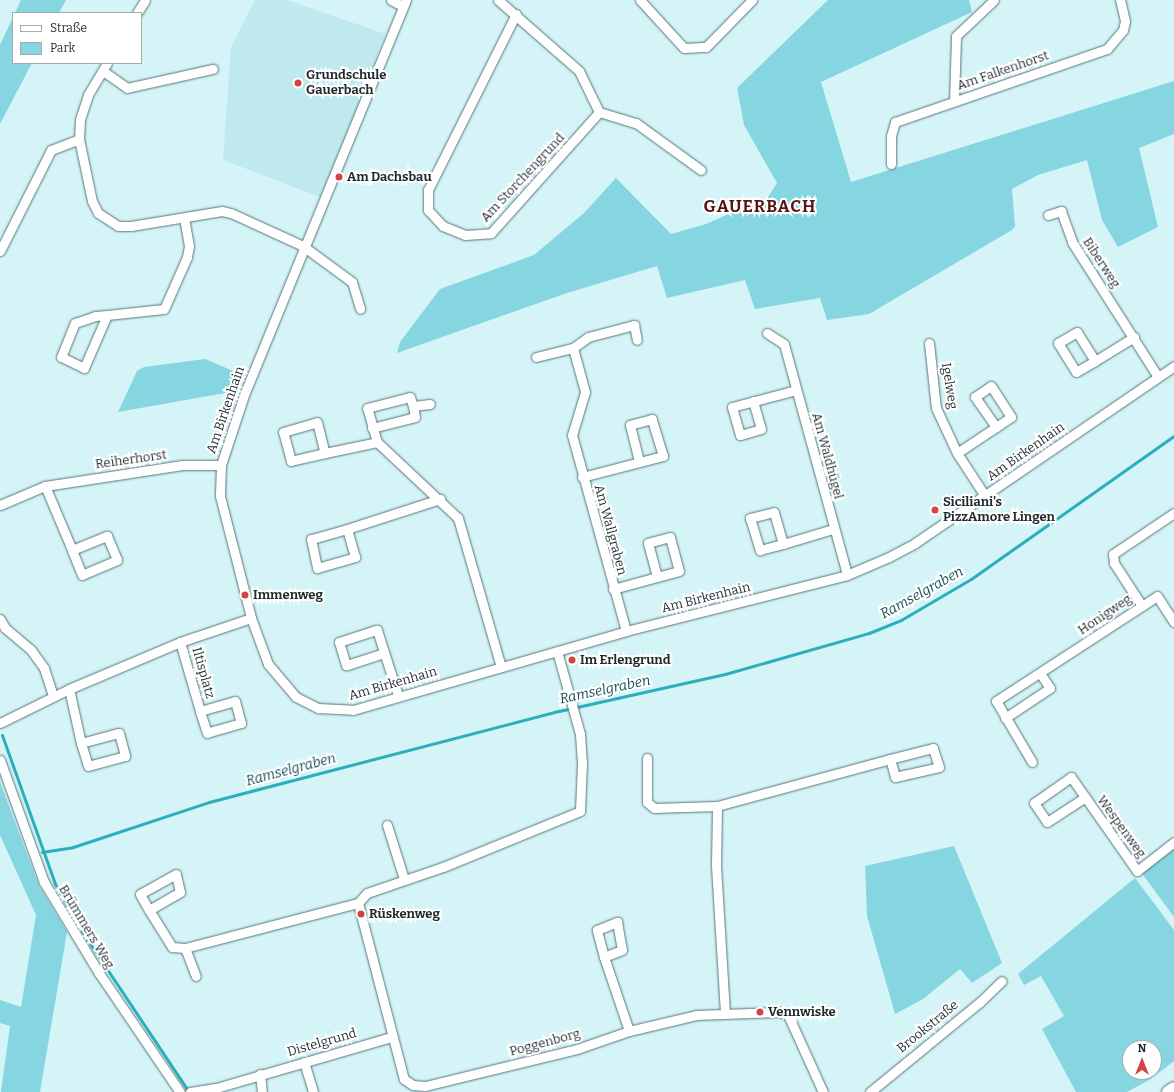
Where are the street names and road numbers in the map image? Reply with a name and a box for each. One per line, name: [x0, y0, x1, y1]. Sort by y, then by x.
street label: Am Falkenhorst: [955, 48, 1051, 94]
street label: Am Storchengrund: [478, 130, 568, 226]
street label: Biberweg: [1079, 235, 1123, 291]
street label: Igelweg: [938, 362, 960, 410]
street label: Am Birkenhain: [204, 364, 248, 456]
street label: Am Waldhügel: [808, 411, 846, 501]
street label: Am Birkenhain: [984, 420, 1068, 484]
street label: Reiherhorst: [94, 447, 168, 473]
street label: Am Wallgraben: [590, 483, 630, 577]
street label: Am Birkenhain: [660, 579, 752, 617]
street label: Honigweg: [1075, 591, 1135, 639]
street label: Iltisplatz: [188, 646, 218, 700]
street label: Am Birkenhain: [347, 664, 439, 704]
street label: Wespenweg: [1093, 793, 1149, 861]
street label: Brümmers Weg: [55, 882, 117, 972]
street label: Brookstraße: [894, 998, 962, 1056]
street label: Distelgrund: [286, 1026, 358, 1060]
street label: Poggenborg: [508, 1026, 582, 1060]

